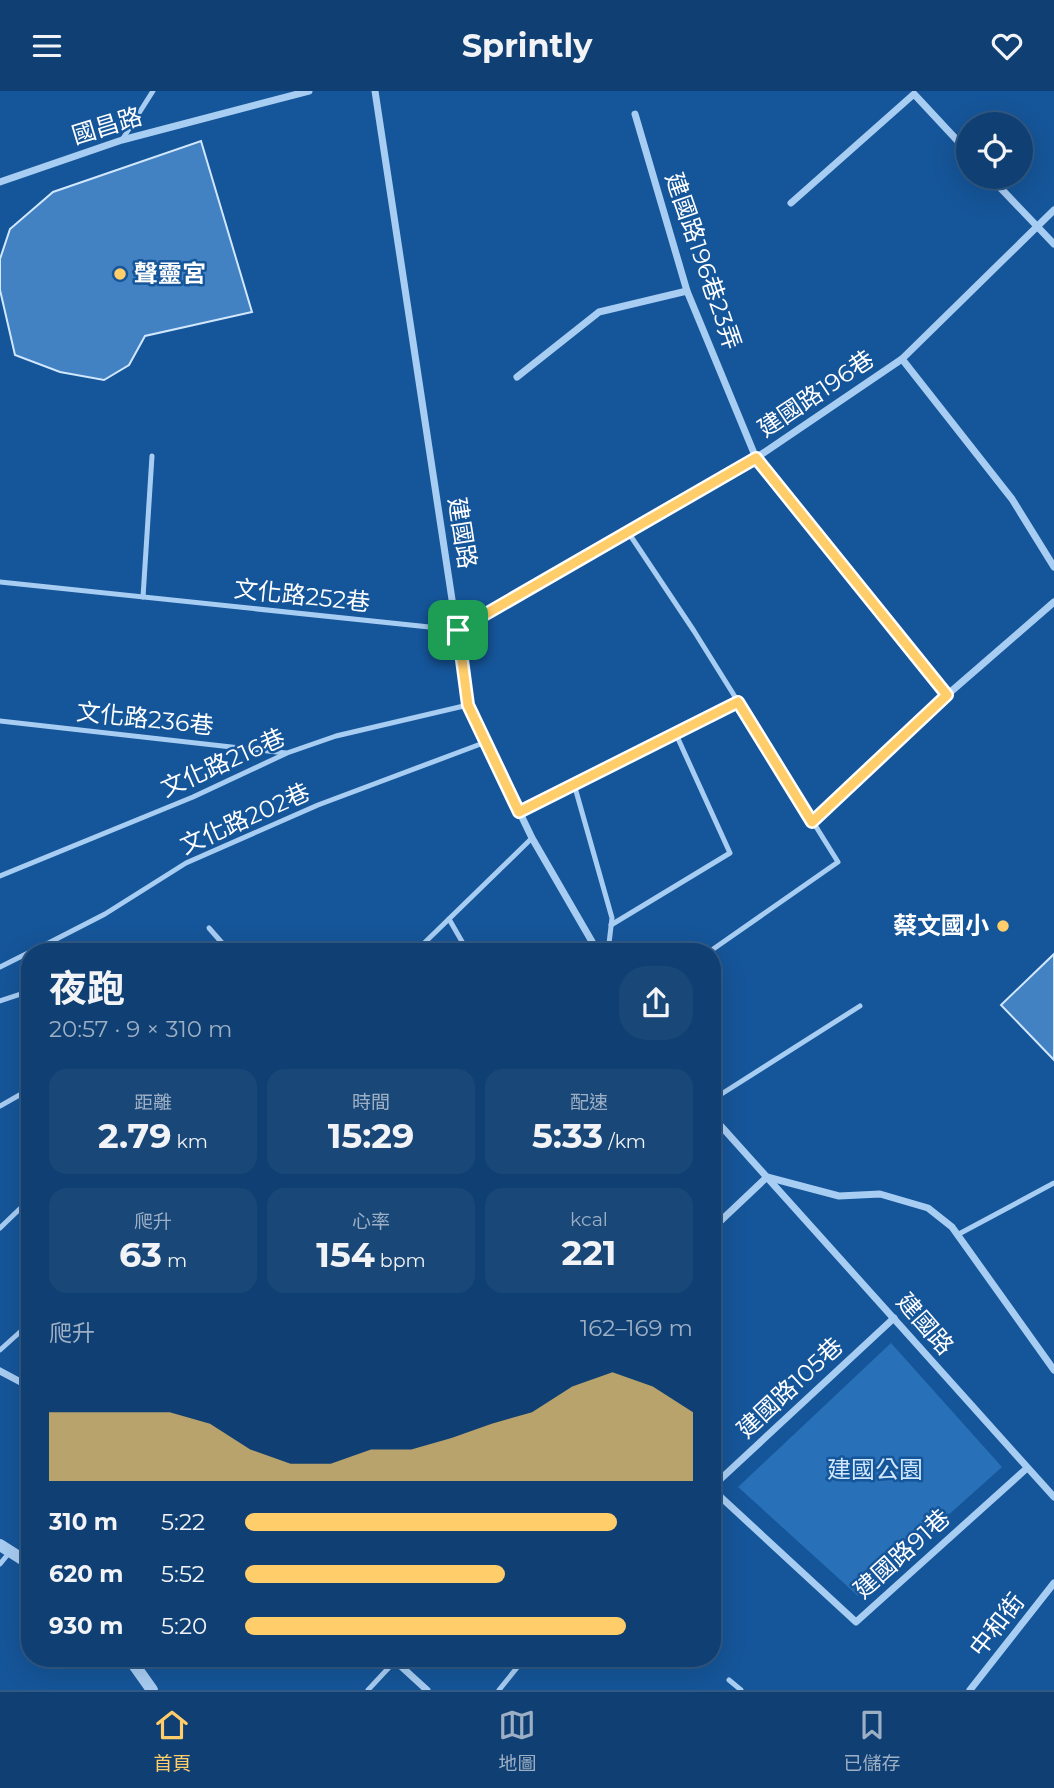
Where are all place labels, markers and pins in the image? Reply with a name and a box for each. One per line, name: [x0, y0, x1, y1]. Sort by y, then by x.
place label: 聲靈宮: [134, 259, 206, 288]
marker: 聲靈宮: [112, 266, 128, 282]
pin: [428, 600, 488, 660]
place label: 蔡文國小: [893, 911, 989, 940]
marker: 蔡文國小: [995, 918, 1011, 934]

